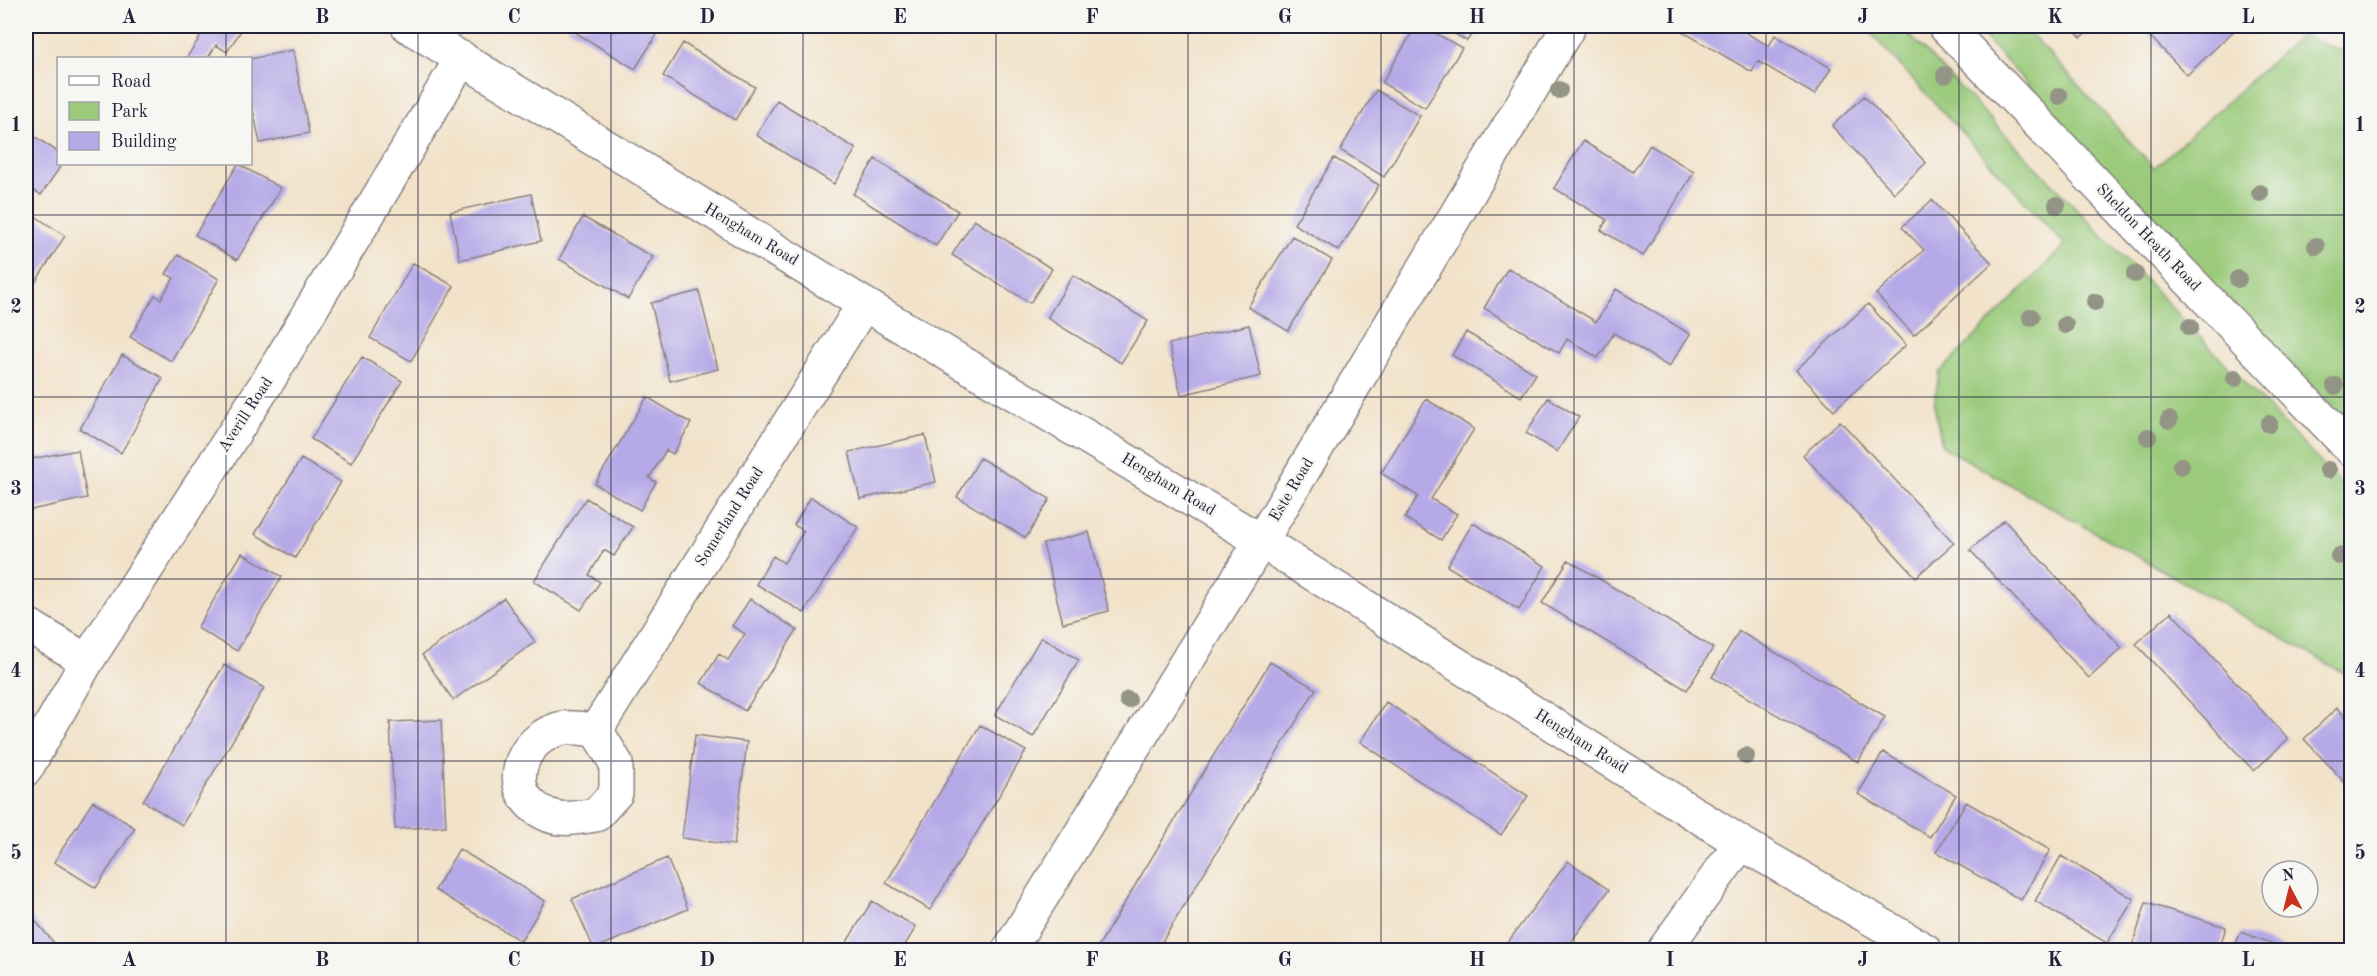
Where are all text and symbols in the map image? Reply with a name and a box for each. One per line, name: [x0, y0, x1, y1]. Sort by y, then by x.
text: A: [121, 8, 137, 28]
text: B: [315, 8, 329, 28]
text: C: [507, 8, 521, 28]
text: D: [699, 8, 715, 28]
text: E: [893, 8, 907, 28]
text: F: [1085, 8, 1099, 28]
text: G: [1278, 8, 1292, 28]
text: H: [1469, 8, 1485, 28]
text: I: [1666, 8, 1674, 28]
text: J: [1858, 8, 1869, 28]
text: K: [2047, 8, 2063, 28]
text: L: [2241, 8, 2255, 28]
legend: [57, 57, 252, 165]
text: Road: [111, 73, 151, 91]
text: Park: [111, 103, 148, 121]
text: 1: [10, 116, 22, 136]
text: 1: [2354, 116, 2366, 136]
text: Building: [111, 133, 177, 151]
street label: Sheldon Heath Road: [2093, 181, 2203, 295]
street label: Hengham Road: [701, 201, 801, 269]
text: 2: [10, 298, 22, 318]
text: 2: [2354, 298, 2366, 318]
street label: Averill Road: [216, 375, 276, 455]
street label: Hengham Road: [1118, 451, 1218, 519]
street label: Este Road: [1267, 455, 1317, 525]
street label: Somerland Road: [693, 464, 767, 570]
text: 3: [10, 480, 22, 500]
text: 3: [2354, 480, 2366, 500]
text: 4: [10, 662, 22, 682]
text: 4: [2354, 662, 2366, 682]
street label: Hengham Road: [1532, 707, 1630, 777]
text: 5: [10, 843, 22, 864]
text: 5: [2354, 843, 2366, 864]
north arrow: [2260, 859, 2320, 919]
text: N: [2281, 867, 2296, 885]
text: A: [121, 951, 137, 971]
text: B: [315, 951, 329, 971]
text: C: [507, 951, 521, 971]
text: D: [699, 951, 715, 971]
text: E: [893, 951, 907, 971]
text: F: [1085, 951, 1099, 971]
text: G: [1278, 951, 1292, 971]
text: H: [1469, 951, 1485, 971]
text: I: [1666, 951, 1674, 971]
text: J: [1858, 951, 1869, 971]
text: K: [2047, 951, 2063, 971]
text: L: [2241, 951, 2255, 971]

